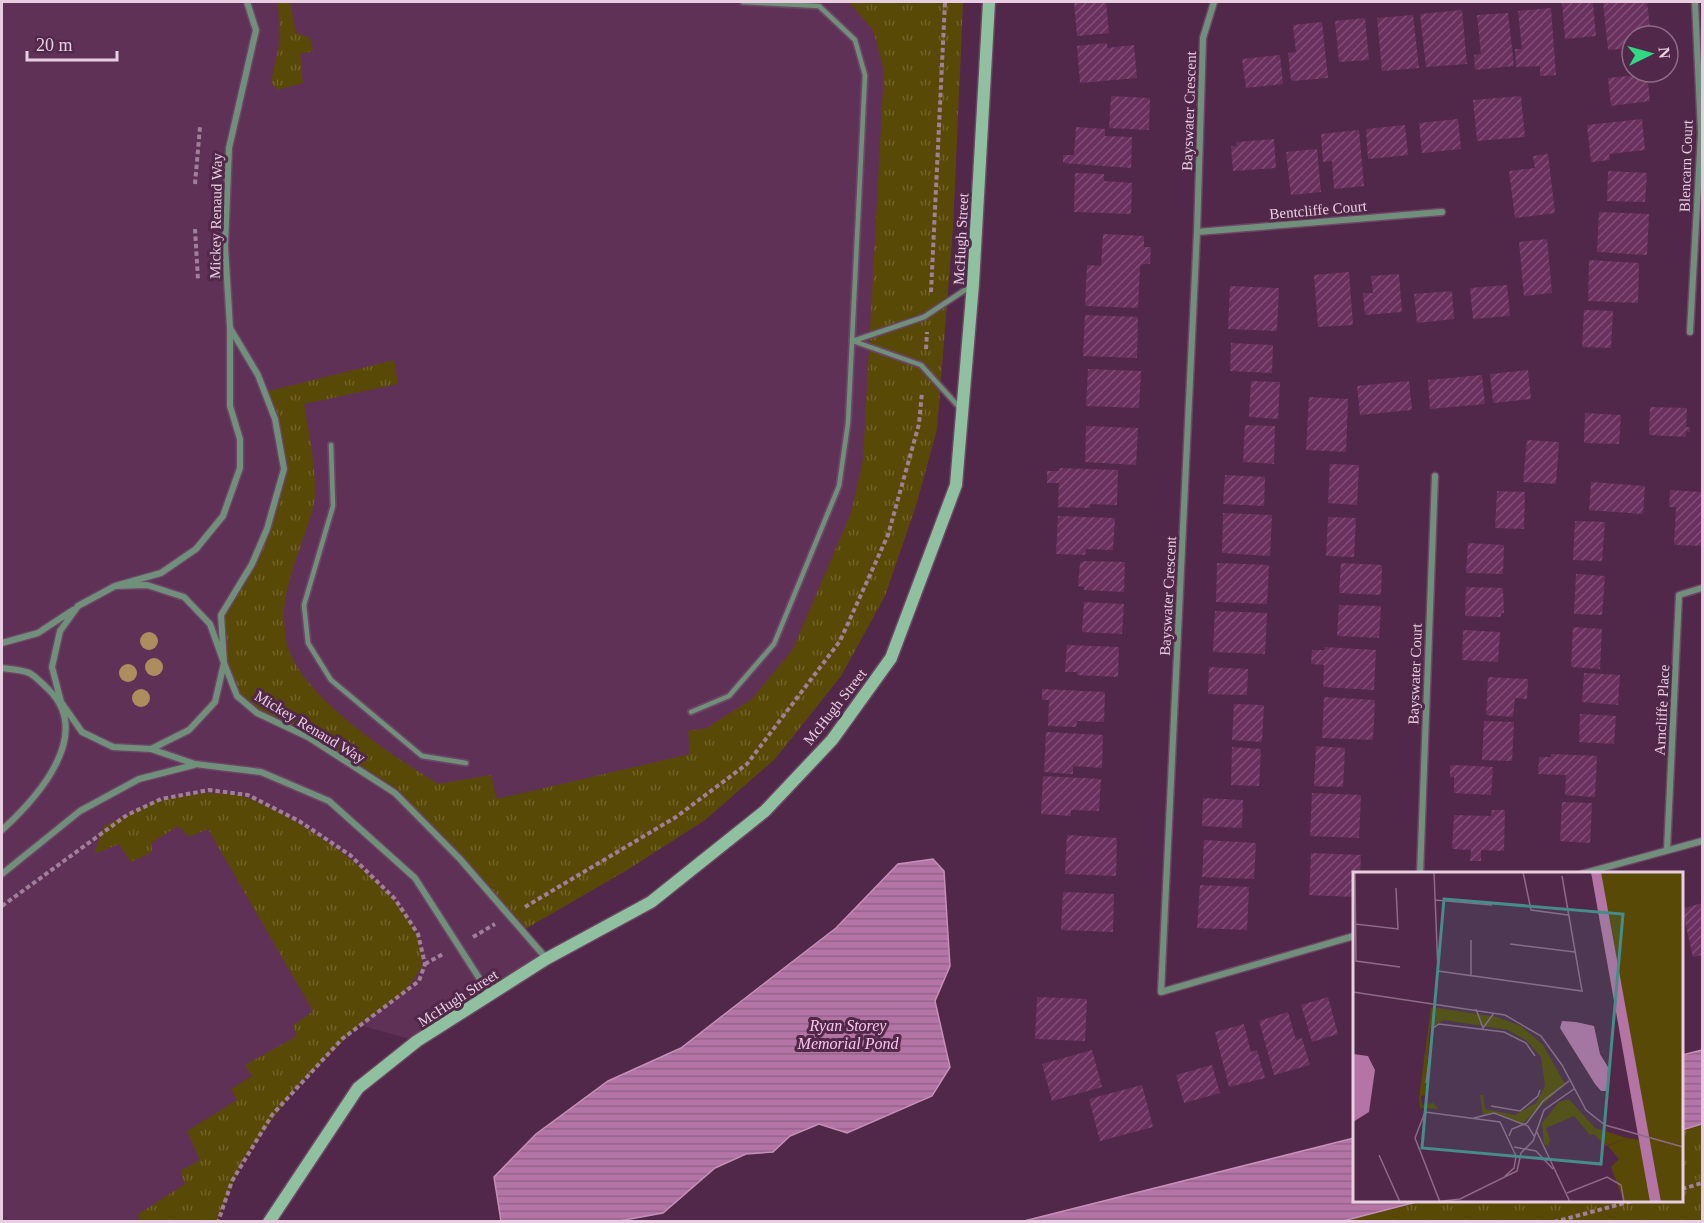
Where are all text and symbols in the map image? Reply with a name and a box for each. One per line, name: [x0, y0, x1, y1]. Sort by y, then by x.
scale bar: [27, 24, 117, 62]
north arrow: [1620, 24, 1680, 84]
text: 20 m: [36, 35, 73, 55]
text: N: [1655, 46, 1673, 60]
street label: Bayswater Crescent: [1179, 50, 1199, 171]
street label: Blencarn Court: [1676, 119, 1696, 212]
street label: Mickey Renaud Way: [207, 152, 225, 279]
street label: McHugh Street: [951, 192, 971, 285]
street label: Bentcliffe Court: [1269, 198, 1368, 222]
street label: Bayswater Crescent: [1157, 535, 1179, 656]
street label: Bayswater Court: [1405, 622, 1425, 725]
street label: Arncliffe Place: [1652, 664, 1672, 756]
street label: McHugh Street: [800, 665, 870, 748]
street label: Mickey Renaud Way: [252, 688, 369, 767]
inset map: [1353, 872, 1683, 1202]
street label: McHugh Street: [415, 966, 502, 1030]
water label: Ryan Storey Memorial Pond: [797, 1017, 899, 1052]

